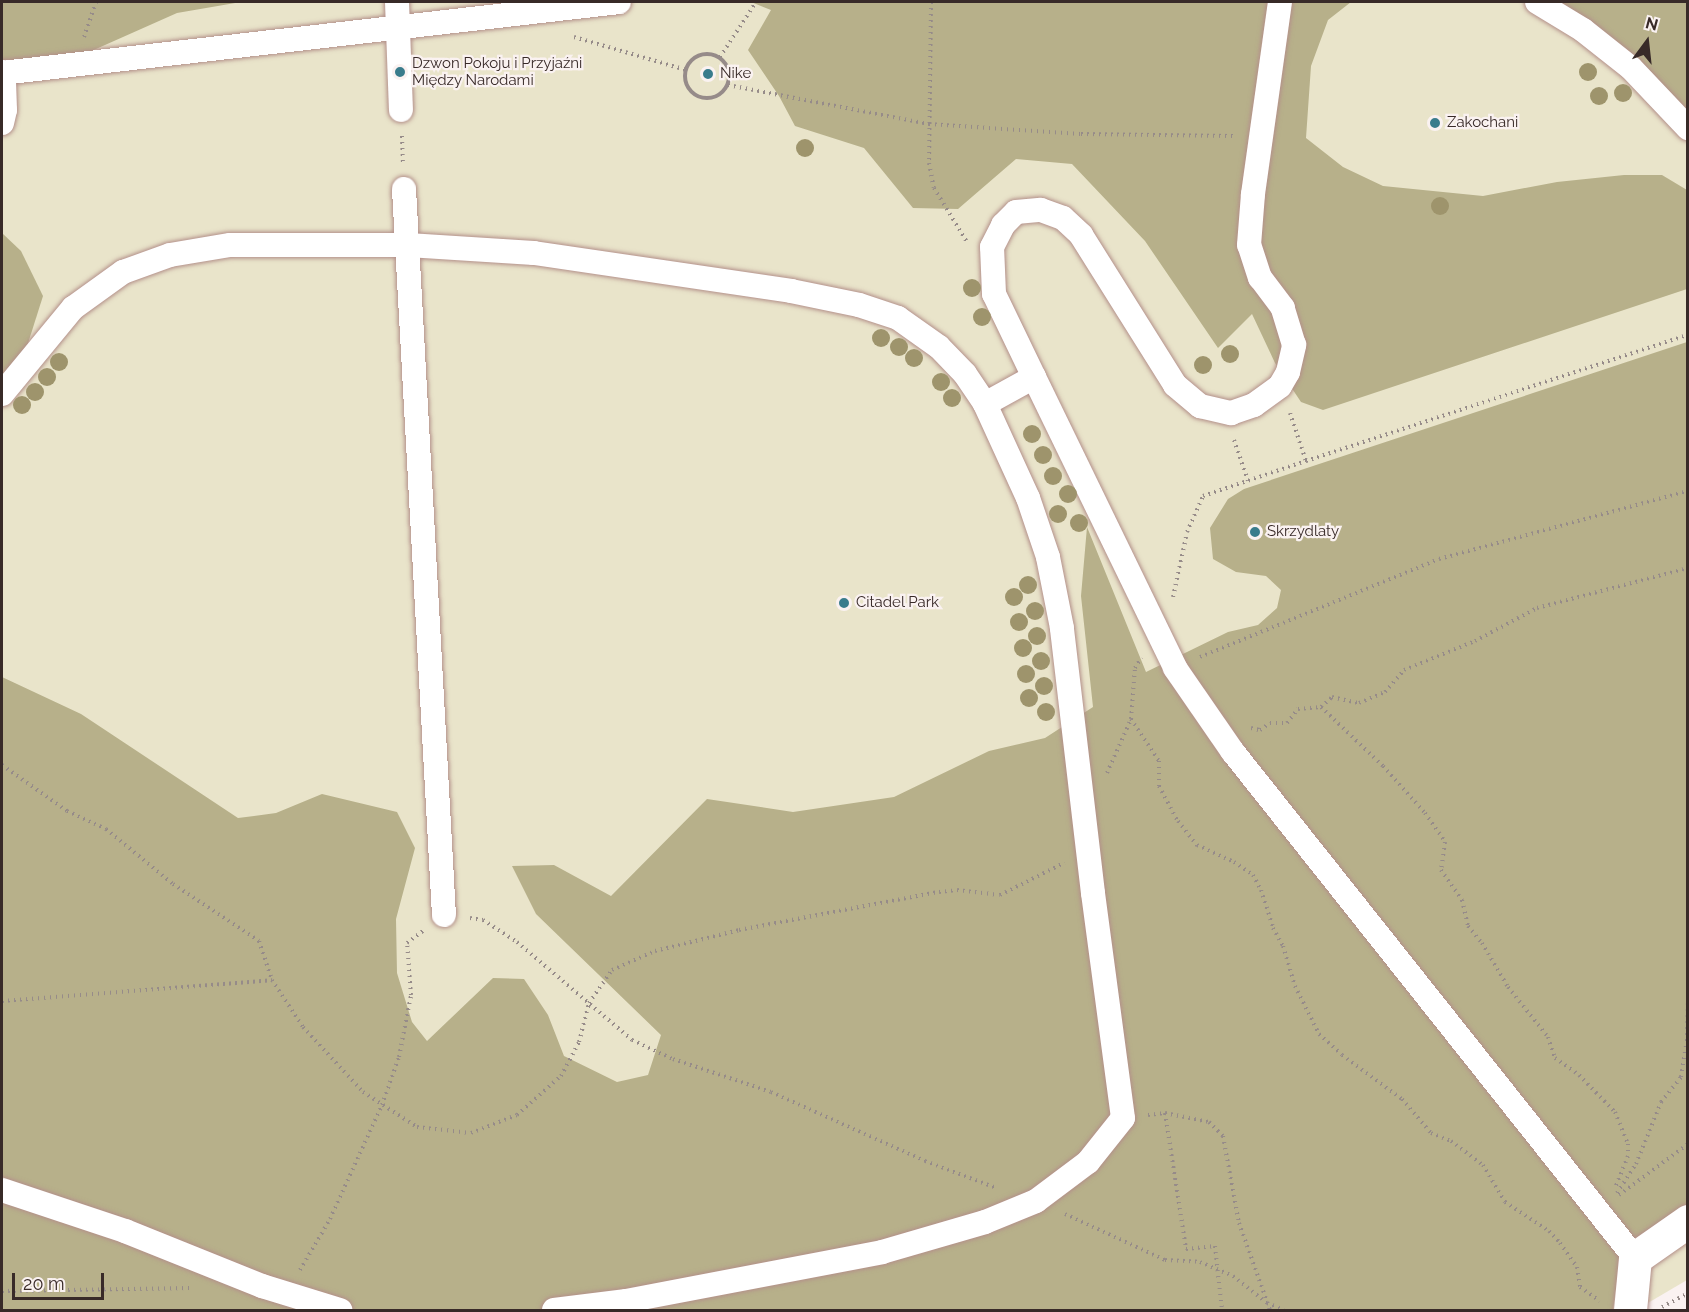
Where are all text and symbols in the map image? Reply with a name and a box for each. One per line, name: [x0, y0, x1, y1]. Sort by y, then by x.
north arrow: [1617, 12, 1677, 72]
text: N: [1643, 13, 1660, 35]
place label: Dzwon Pokoju i Przyjaźni Między Narodami: [412, 54, 582, 89]
marker: Dzwon Pokoju i Przyjaźni Między Narodami: [393, 65, 407, 79]
place label: Nike: [720, 65, 751, 83]
marker: Nike: [701, 67, 715, 81]
place label: Zakochani: [1447, 114, 1518, 132]
marker: Zakochani: [1428, 116, 1442, 130]
place label: Skrzydlaty: [1267, 523, 1339, 541]
marker: Skrzydlaty: [1248, 525, 1262, 539]
place label: Citadel Park: [856, 594, 939, 612]
marker: Citadel Park: [837, 596, 851, 610]
scale bar: [15, 1261, 106, 1299]
text: 20 m: [23, 1273, 65, 1294]

